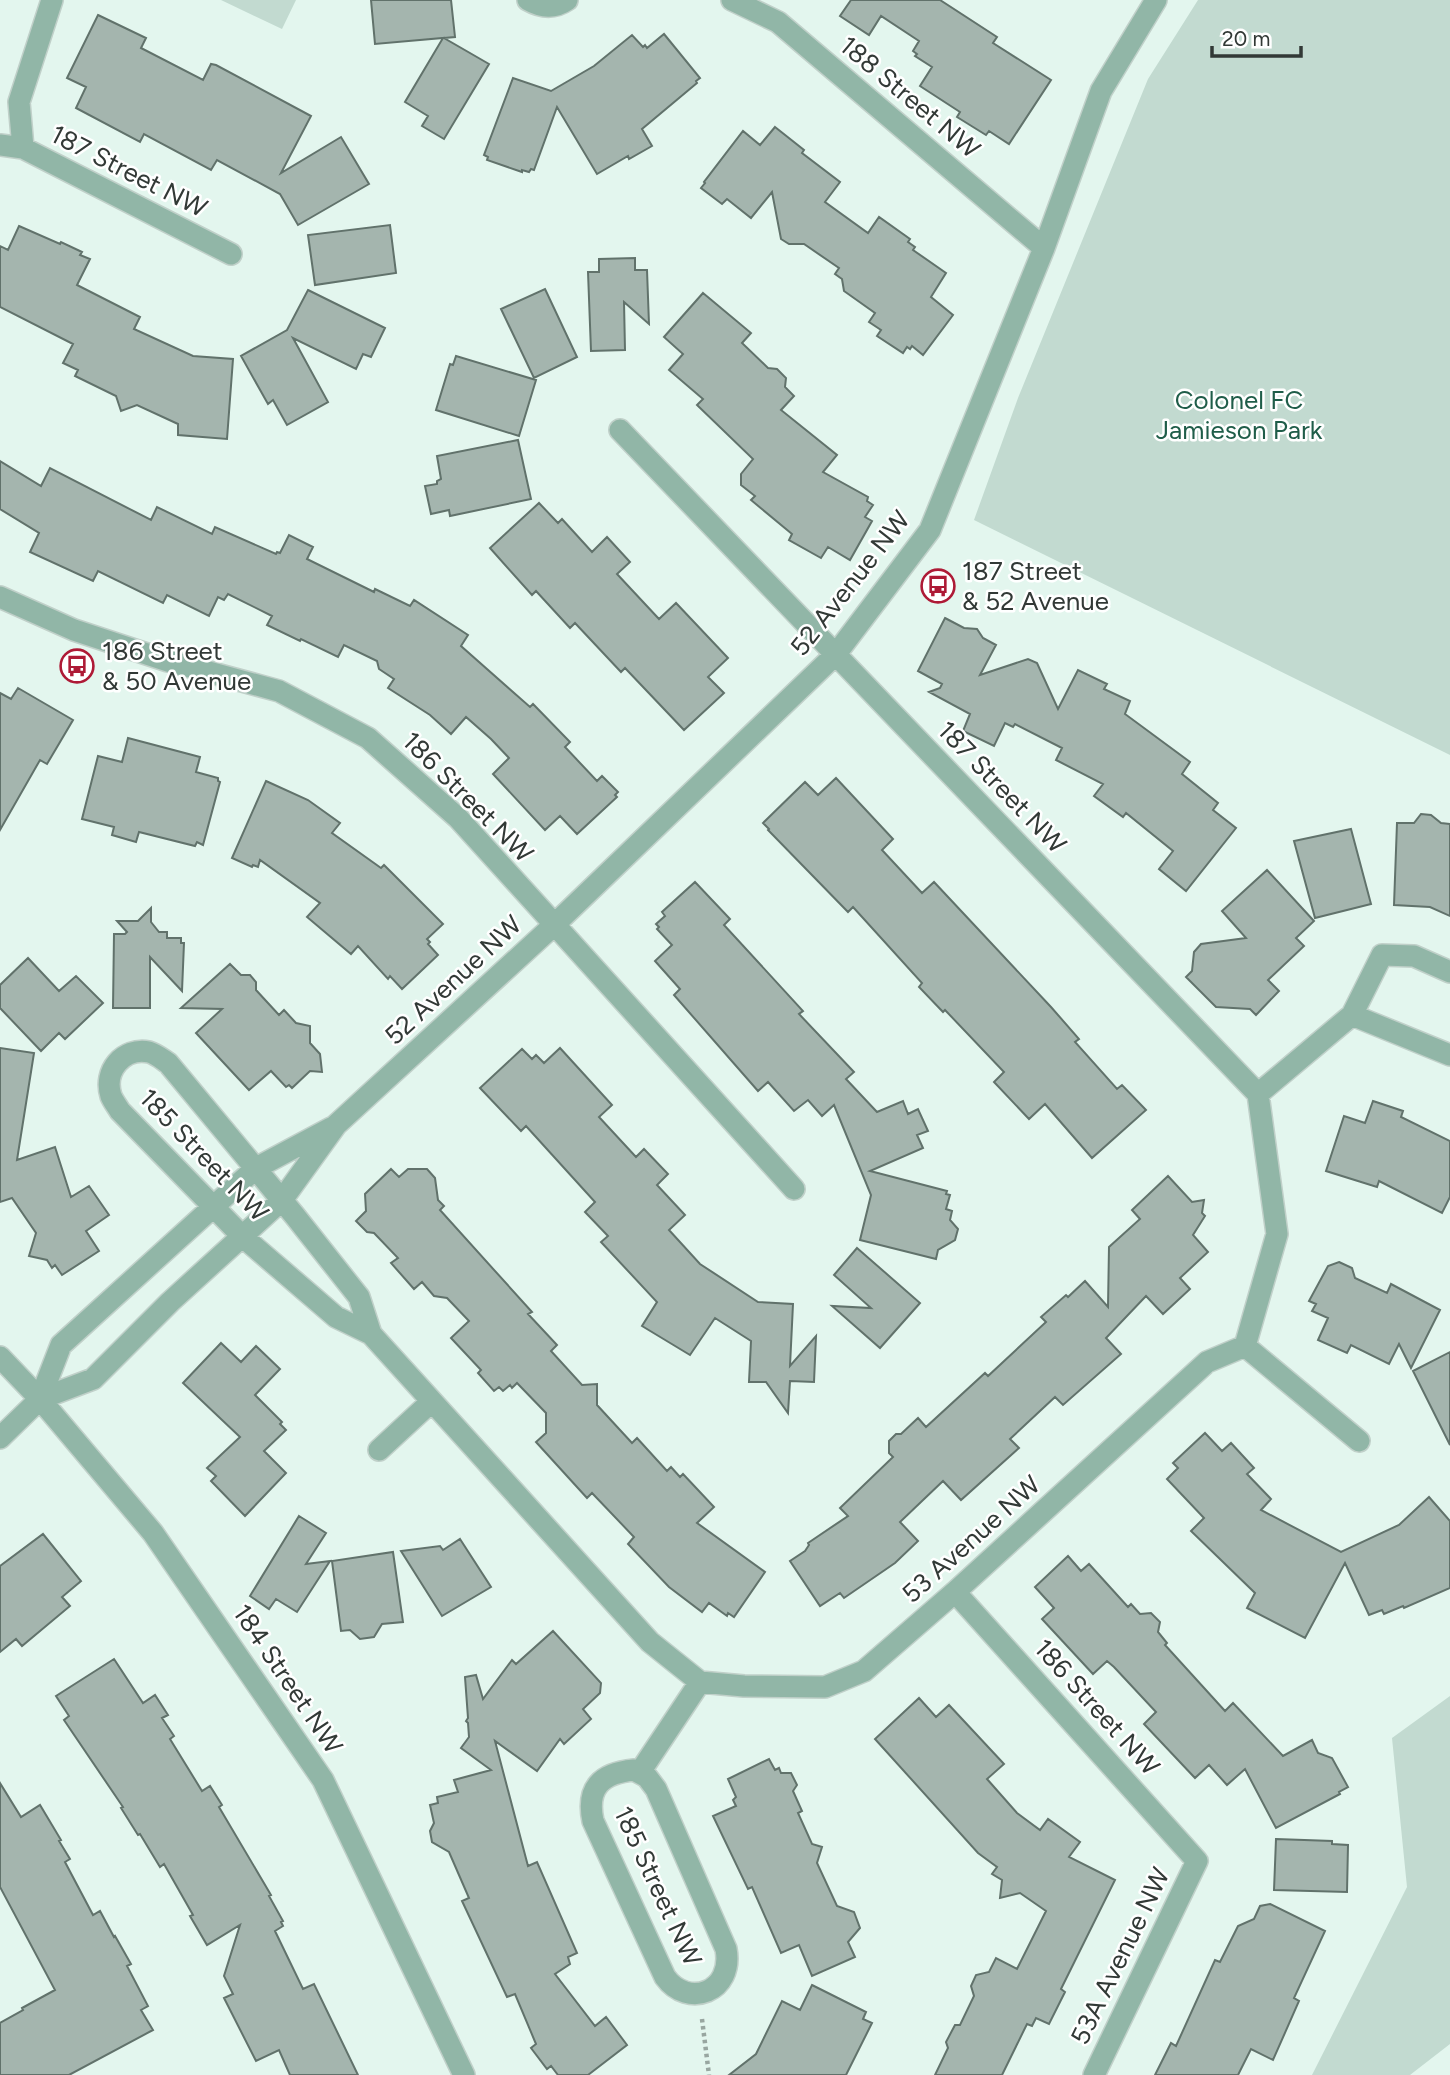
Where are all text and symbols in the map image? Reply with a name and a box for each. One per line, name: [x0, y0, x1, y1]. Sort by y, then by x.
scale bar: [1212, 14, 1301, 58]
text: 20 m: [1222, 26, 1270, 51]
street label: 188 Street NW: [833, 29, 987, 165]
street label: 187 Street NW: [45, 118, 213, 224]
park label: Colonel FC Jamieson Park: [1156, 384, 1323, 446]
street label: 52 Avenue NW: [783, 504, 917, 662]
place label: 187 Street & 52 Avenue: [962, 555, 1109, 617]
bus stop icon: 187 Street & 52 Avenue: [919, 567, 957, 605]
place label: 186 Street & 50 Avenue: [102, 635, 251, 697]
bus stop icon: 186 Street & 50 Avenue: [58, 647, 96, 685]
street label: 187 Street NW: [931, 714, 1073, 860]
street label: 186 Street NW: [396, 725, 540, 869]
street label: 52 Avenue NW: [378, 908, 528, 1051]
street label: 185 Street NW: [133, 1082, 275, 1228]
street label: 53 Avenue NW: [895, 1469, 1047, 1609]
street label: 184 Street NW: [226, 1598, 350, 1760]
street label: 186 Street NW: [1028, 1632, 1167, 1782]
street label: 185 Street NW: [607, 1801, 709, 1971]
street label: 53A Avenue NW: [1063, 1862, 1177, 2050]

